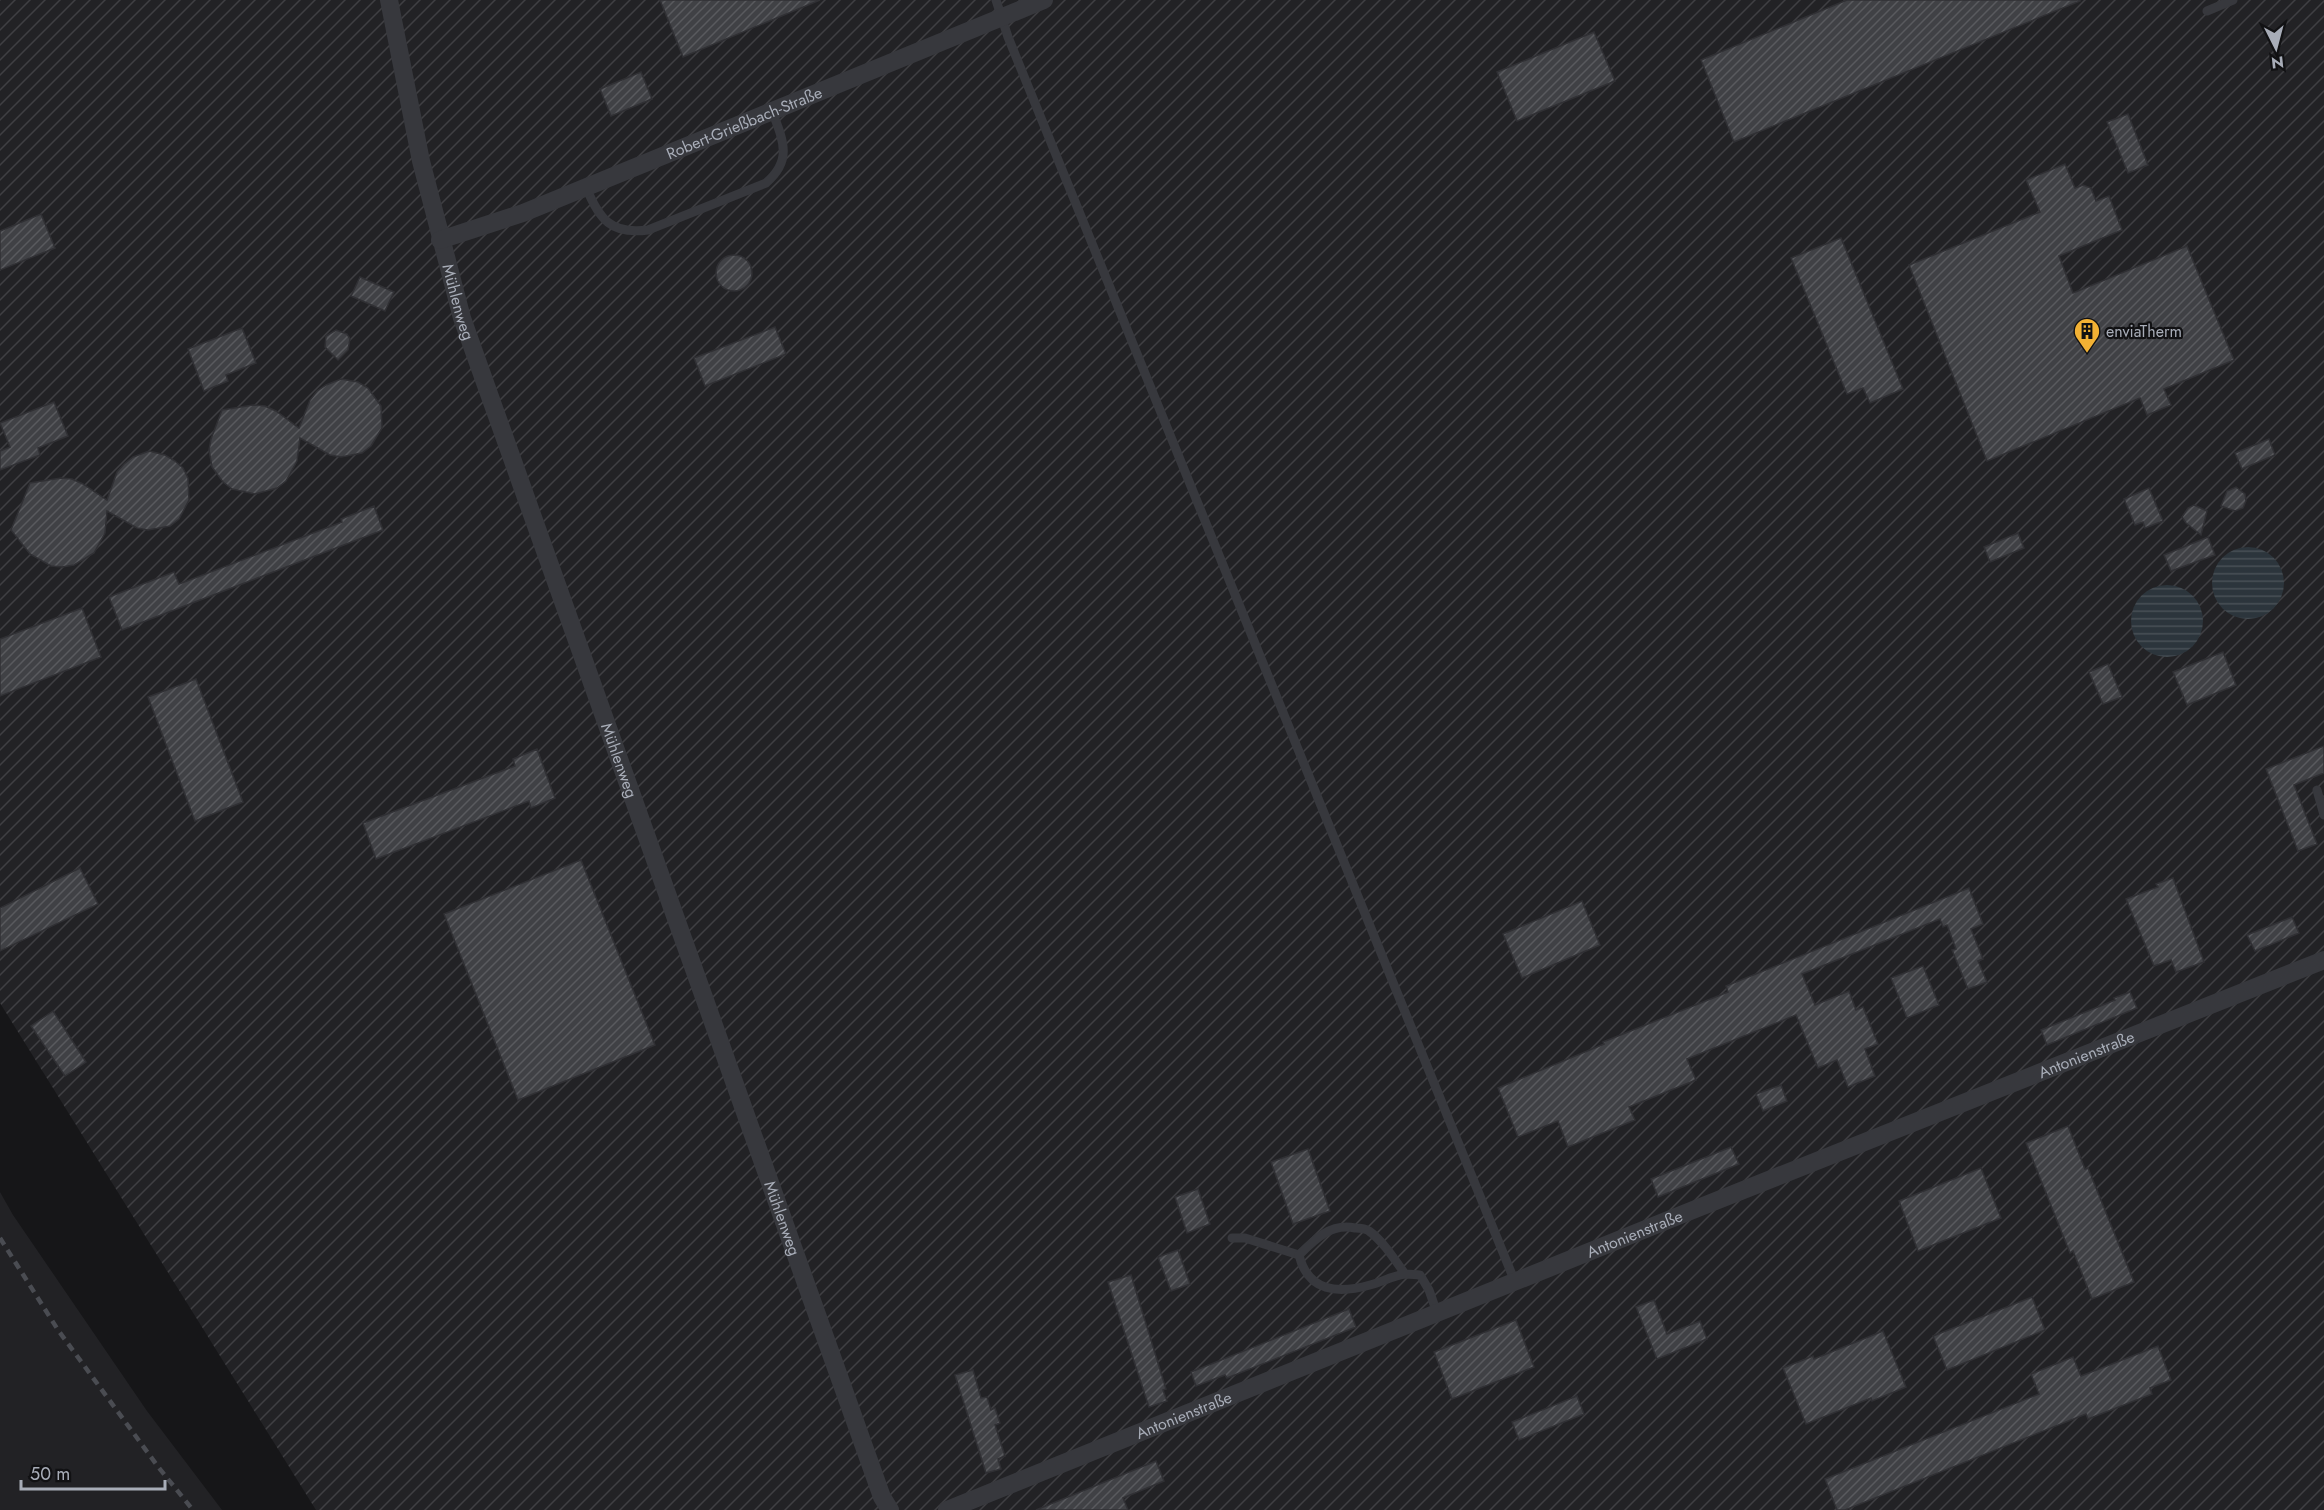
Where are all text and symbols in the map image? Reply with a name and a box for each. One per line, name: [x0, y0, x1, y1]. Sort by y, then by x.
north arrow: [2246, 18, 2306, 78]
text: N: [2270, 50, 2285, 75]
street label: Robert-Grießbach-Straße: [663, 80, 825, 165]
street label: Mühlenweg: [437, 261, 480, 343]
building icon: enviaTherm: [2072, 316, 2102, 354]
place label: enviaTherm: [2106, 320, 2182, 343]
street label: Mühlenweg: [596, 720, 644, 801]
street label: Antonienstraße: [2035, 1025, 2138, 1084]
street label: Mühlenweg: [759, 1178, 807, 1259]
street label: Antonienstraße: [1583, 1204, 1686, 1263]
street label: Antonienstraße: [1132, 1385, 1235, 1444]
scale bar: [21, 1453, 165, 1491]
text: 50 m: [30, 1461, 70, 1487]

